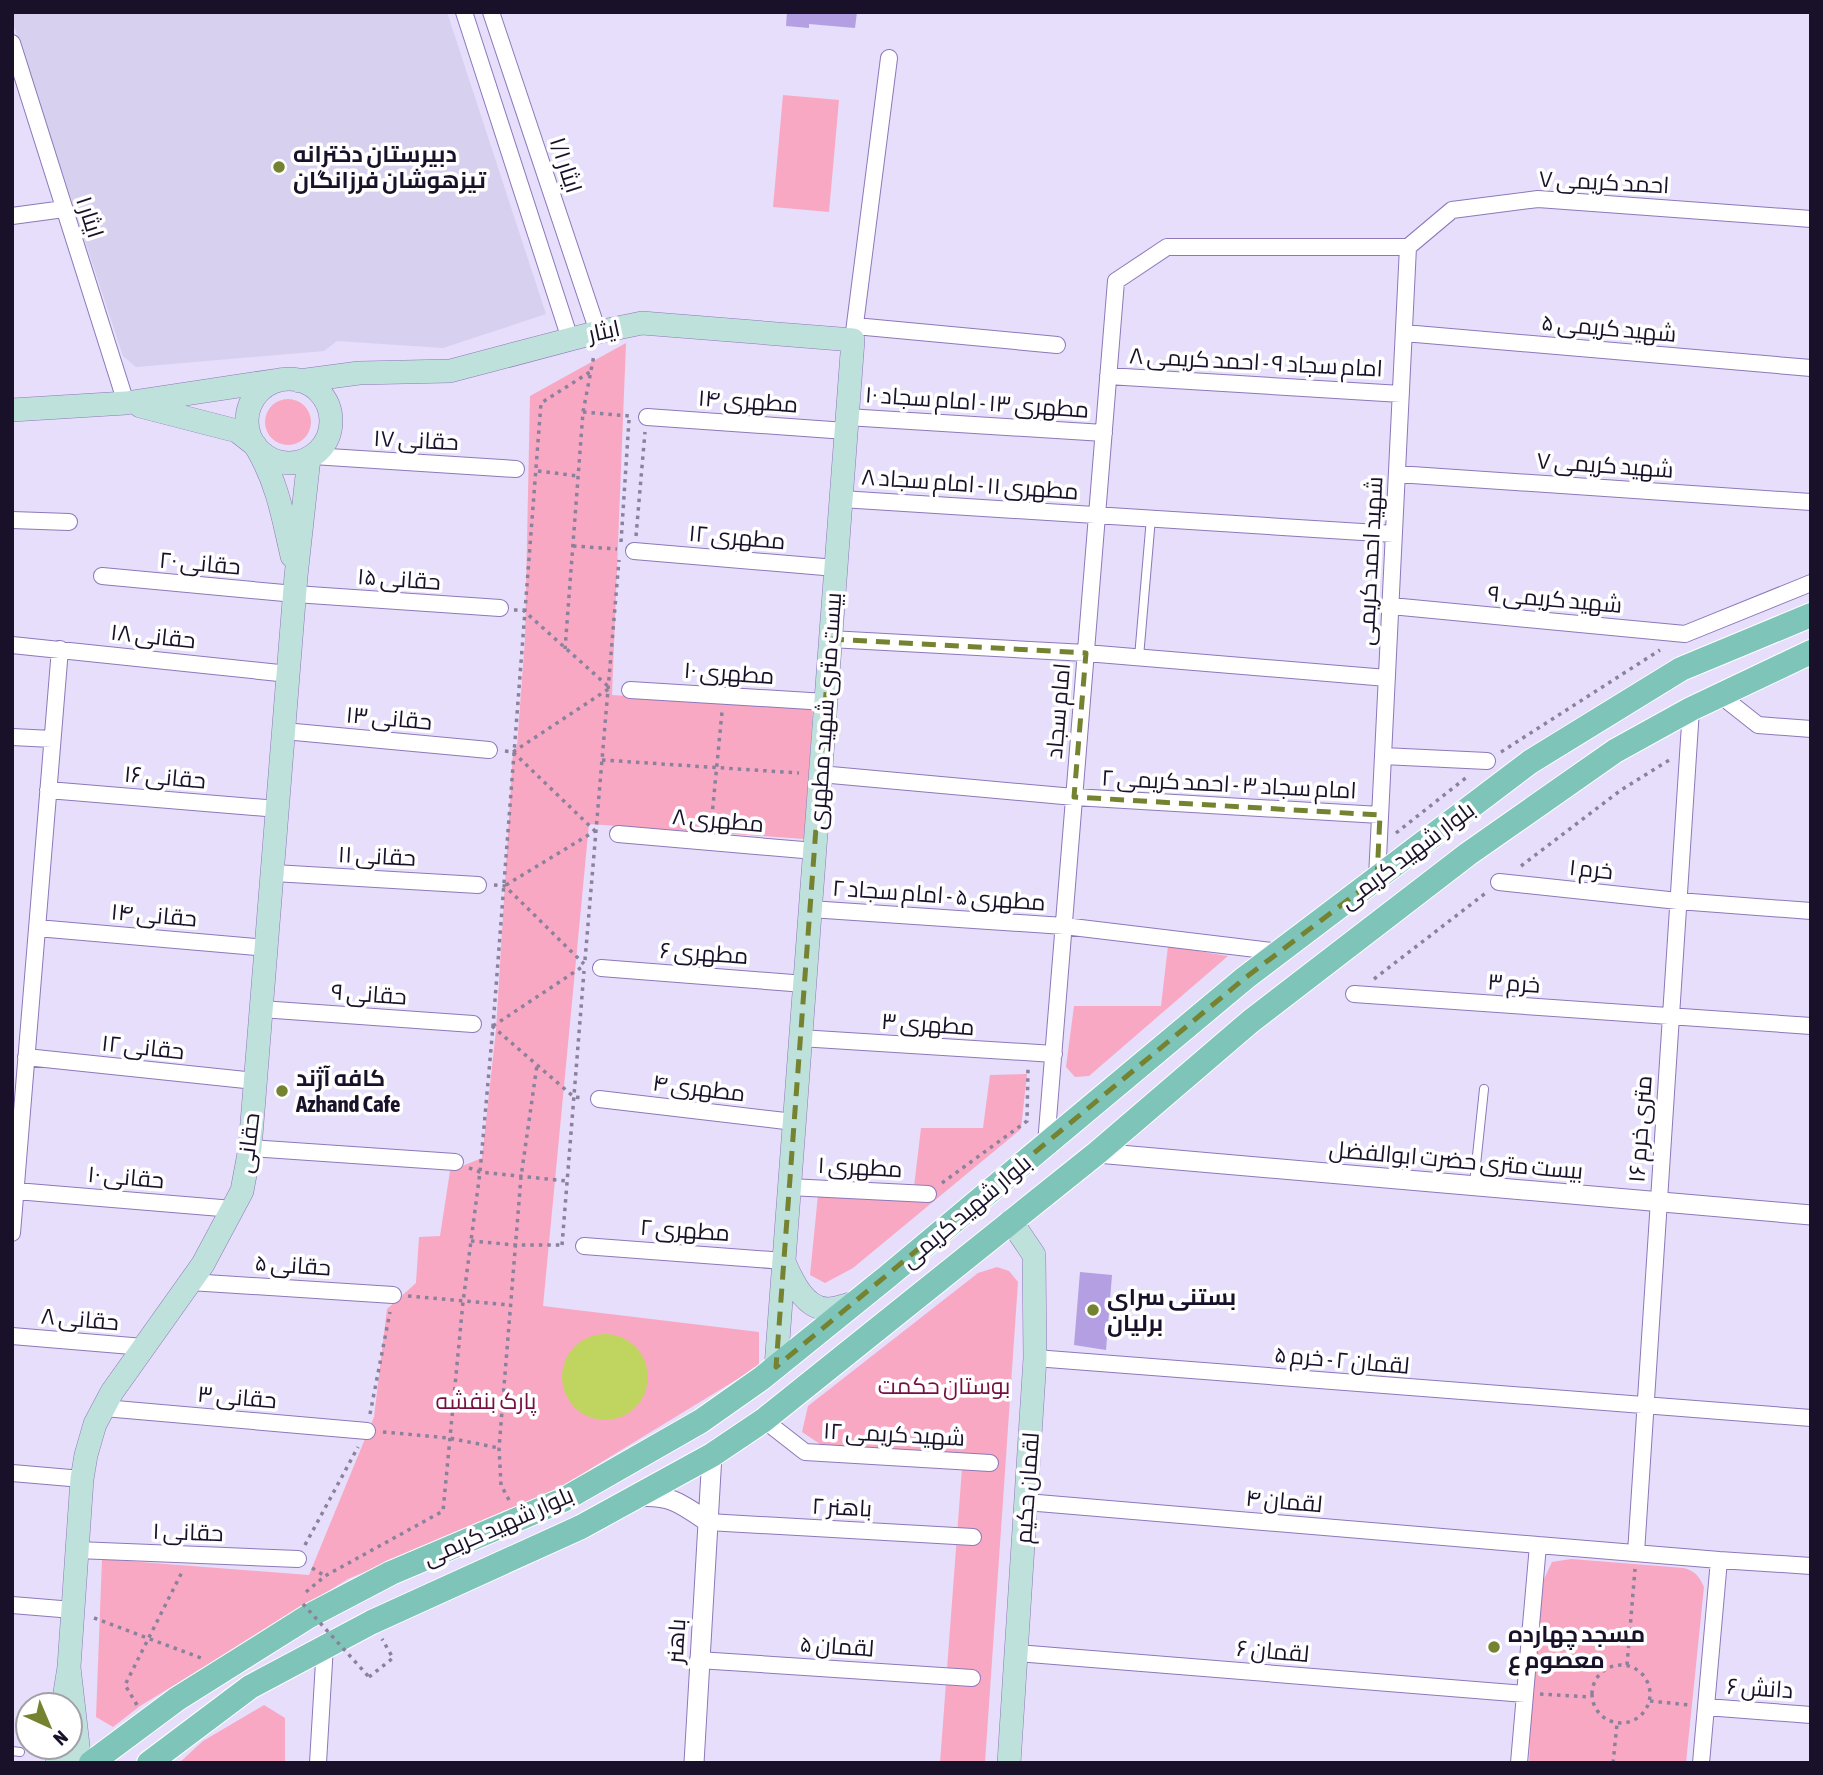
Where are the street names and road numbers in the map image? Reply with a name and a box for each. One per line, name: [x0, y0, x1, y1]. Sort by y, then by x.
street label: ایثار ۱/۱: [545, 134, 587, 196]
street label: احمد کریمی ۷: [1538, 166, 1670, 199]
street label: ایثار ۱: [71, 193, 109, 241]
street label: شهید کریمی ۵: [1540, 309, 1678, 348]
street label: ایثار: [584, 315, 622, 347]
street label: امام سجاد ۹ - احمد کریمی ۸: [1128, 342, 1383, 385]
street label: مطهری ۱۳ - امام سجاد ۱۰: [864, 381, 1090, 426]
street label: مطهری ۱۴: [697, 385, 799, 418]
street label: حقانی ۱۷: [373, 425, 459, 456]
street label: شهید کریمی ۷: [1536, 447, 1674, 484]
street label: مطهری ۱۱ - امام سجاد ۸: [860, 463, 1079, 508]
street label: شهید احمد کریمی: [1353, 476, 1388, 646]
street label: مطهری ۱۲: [687, 520, 786, 555]
street label: حقانی ۲۰: [158, 546, 242, 581]
street label: حقانی ۱۵: [356, 563, 442, 596]
street label: شهید کریمی ۹: [1487, 580, 1623, 619]
street label: بیست متری شهید مطهری: [804, 591, 847, 831]
street label: حقانی ۱۸: [109, 619, 197, 654]
street label: مطهری ۱۰: [683, 657, 775, 690]
street label: امام سجاد: [1041, 662, 1078, 760]
street label: حقانی ۱۳: [345, 701, 433, 736]
street label: حقانی ۱۶: [123, 760, 207, 795]
street label: امام سجاد ۳ - احمد کریمی ۲: [1101, 764, 1357, 807]
street label: بلوار شهید کریمی: [1335, 796, 1480, 915]
street label: مطهری ۸: [671, 803, 765, 838]
street label: حقانی ۱۱: [337, 841, 417, 872]
street label: خرم ۱: [1567, 854, 1614, 887]
street label: مطهری ۵ - امام سجاد ۲: [831, 875, 1047, 918]
street label: حقانی ۱۴: [110, 898, 198, 933]
street label: مطهری ۶: [659, 937, 749, 970]
street label: خرم ۳: [1487, 968, 1541, 1001]
street label: حقانی ۹: [330, 978, 408, 1011]
street label: مطهری ۳: [880, 1008, 975, 1041]
street label: حقانی ۱۲: [100, 1030, 186, 1065]
street label: مطهری ۴: [651, 1069, 747, 1108]
street label: ۱۶ متری خرم: [1623, 1074, 1660, 1184]
street label: حقانی: [231, 1111, 266, 1175]
street label: بیست متری حضرت ابوالفضل: [1328, 1136, 1584, 1185]
street label: بلوار شهید کریمی: [896, 1149, 1037, 1274]
street label: مطهری ۱: [817, 1152, 903, 1183]
street label: حقانی ۱۰: [87, 1161, 165, 1194]
street label: مطهری ۲: [639, 1214, 731, 1247]
street label: حقانی ۵: [254, 1249, 332, 1282]
street label: حقانی ۸: [40, 1303, 120, 1336]
street label: لقمان ۲ - خرم ۵: [1273, 1341, 1411, 1382]
street label: حقانی ۳: [196, 1381, 278, 1414]
street label: شهید کریمی ۱۲: [822, 1417, 966, 1452]
street label: لقمان حکیم: [1010, 1431, 1047, 1545]
street label: بلوار شهید کریمی: [419, 1481, 577, 1572]
street label: لقمان ۴: [1244, 1485, 1324, 1518]
street label: باهنر ۲: [811, 1492, 873, 1522]
street label: حقانی ۱: [152, 1518, 224, 1547]
street label: باهنر: [661, 1618, 691, 1666]
street label: لقمان ۵: [799, 1630, 875, 1663]
street label: لقمان ۶: [1236, 1635, 1310, 1668]
street label: دانش ۶: [1726, 1673, 1794, 1704]

